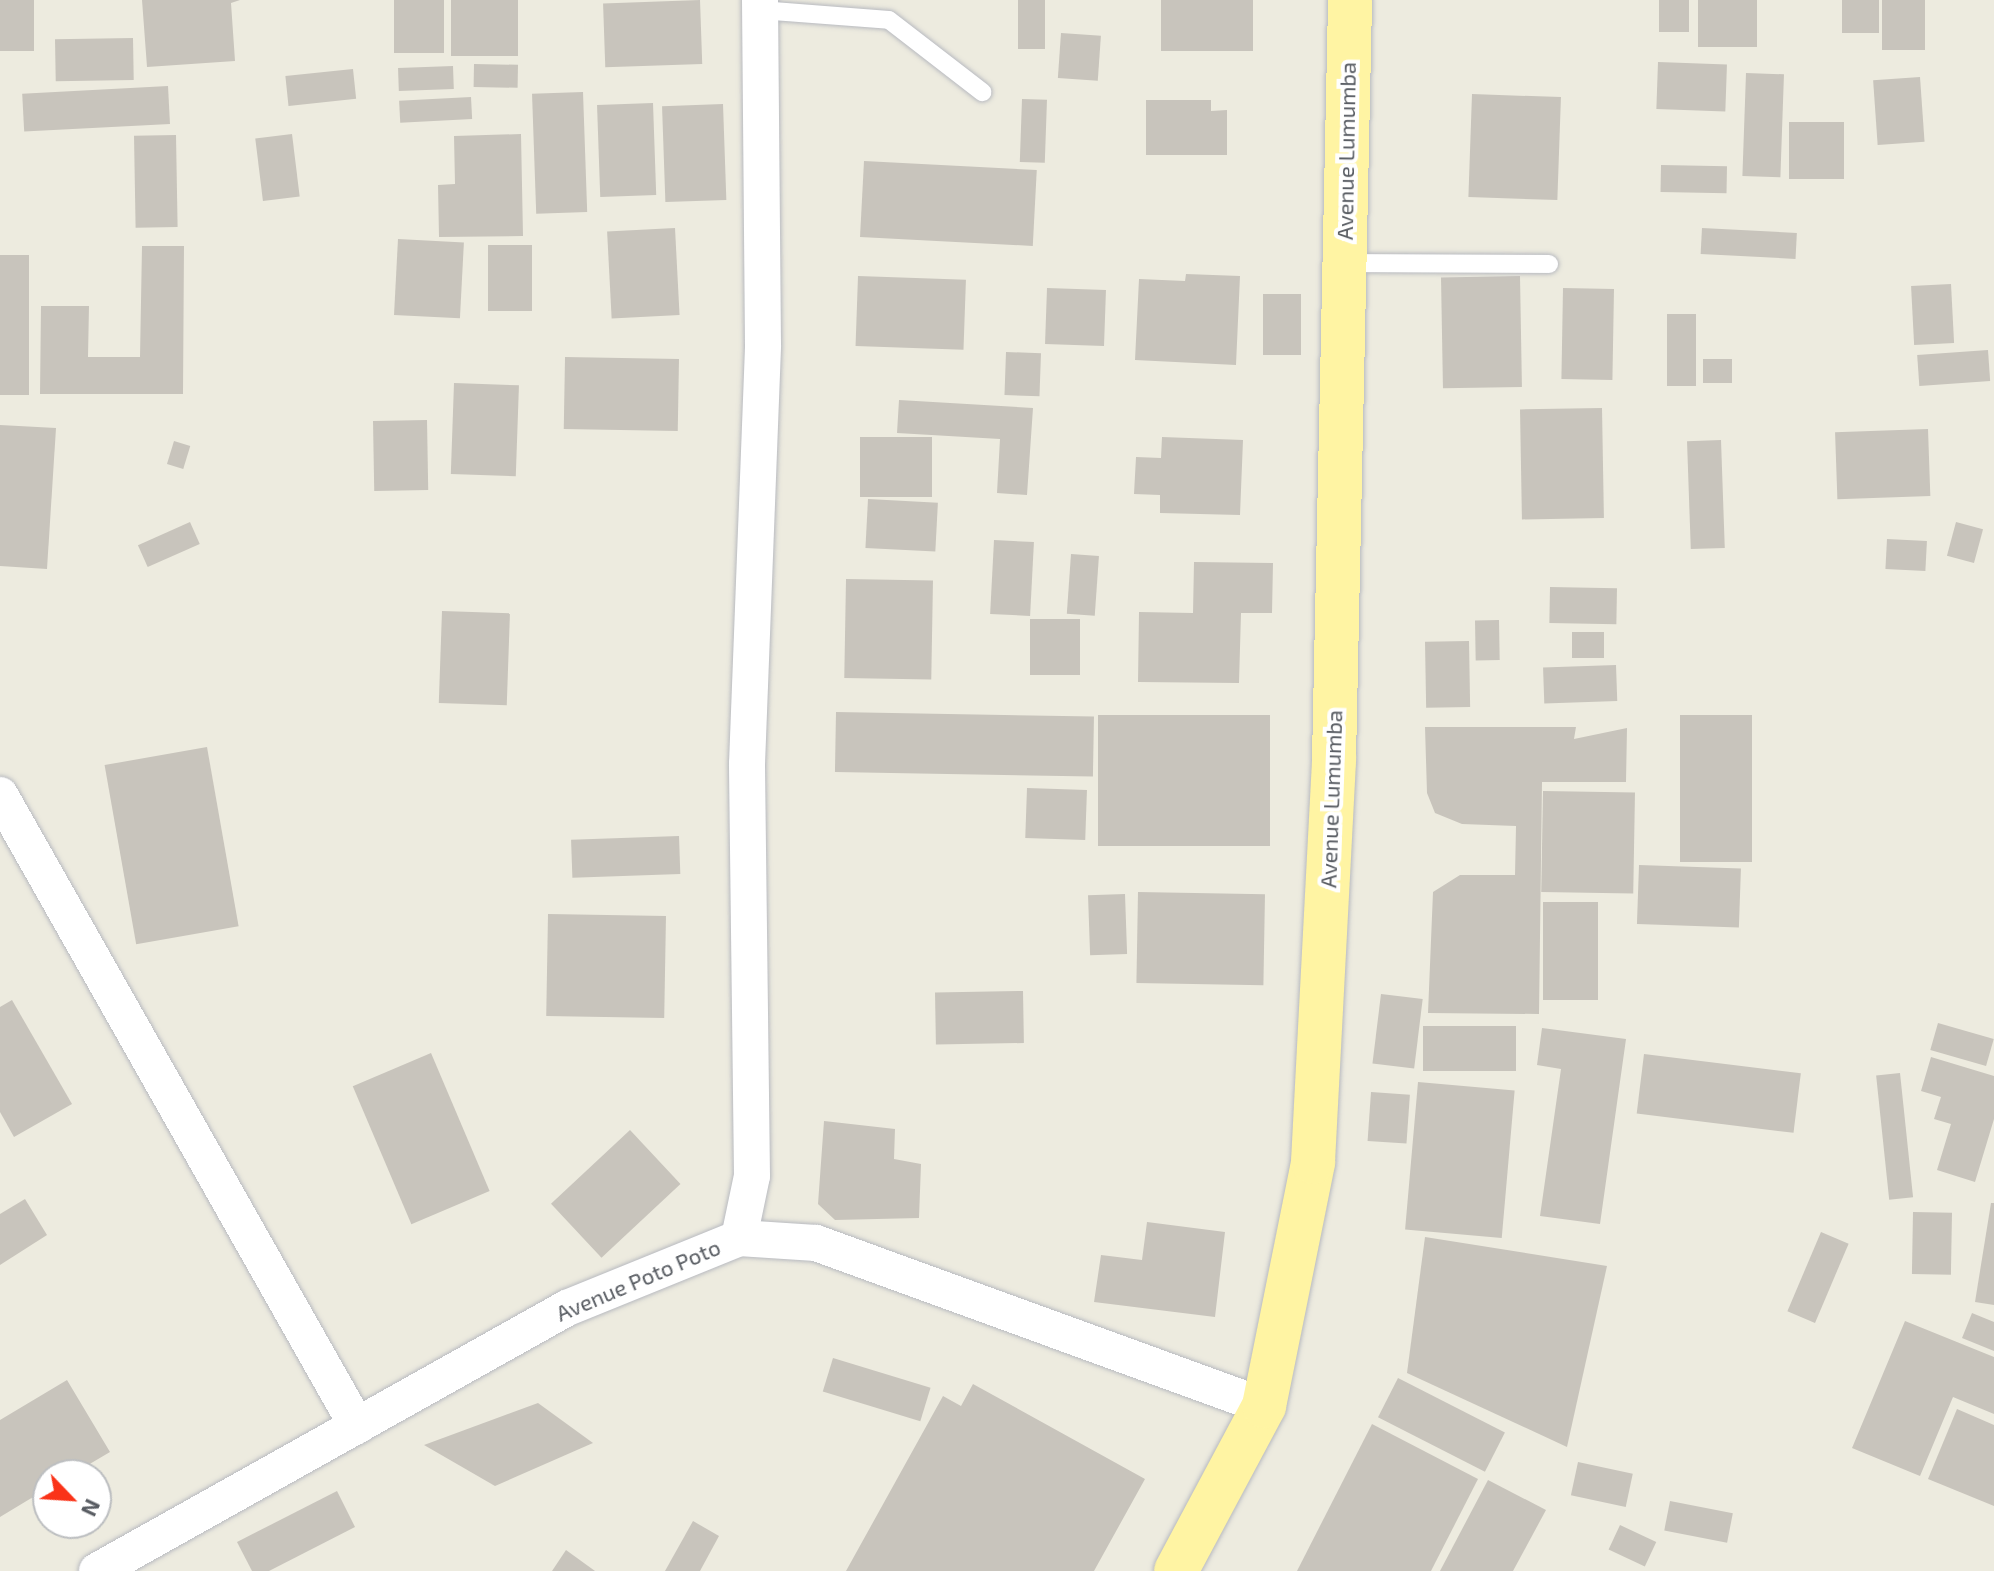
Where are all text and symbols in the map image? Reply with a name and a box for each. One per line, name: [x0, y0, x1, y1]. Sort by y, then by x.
street label: Avenue Lumumba: [1331, 62, 1361, 240]
street label: Avenue Lumumba: [1315, 710, 1347, 888]
street label: Avenue Poto Poto: [552, 1233, 724, 1327]
north arrow: [32, 1459, 112, 1539]
text: N: [77, 1496, 107, 1521]

